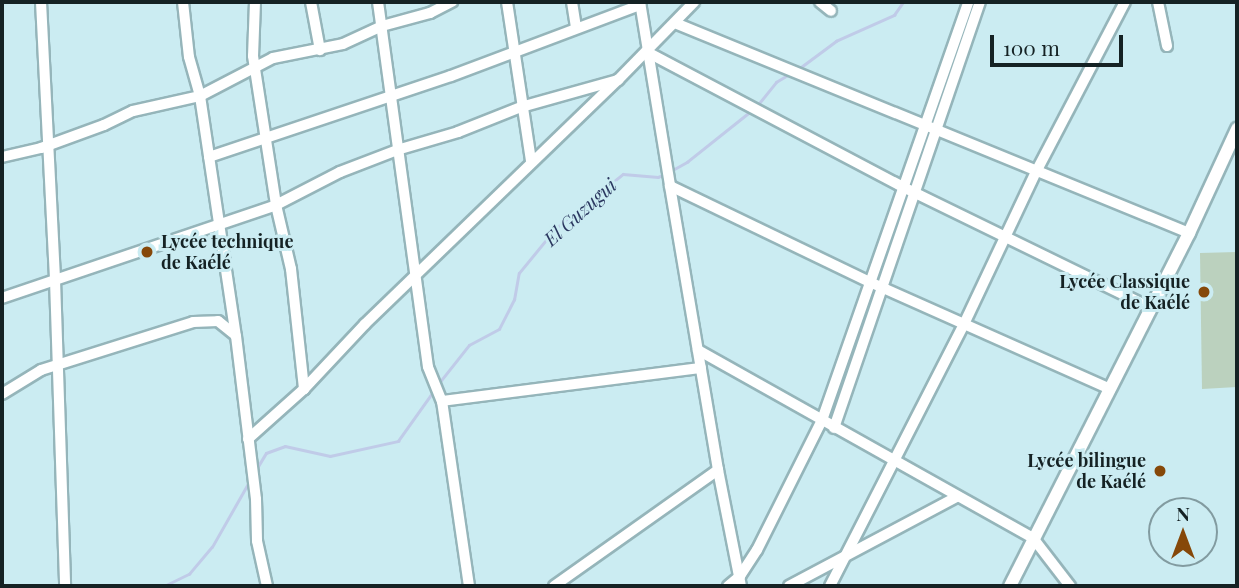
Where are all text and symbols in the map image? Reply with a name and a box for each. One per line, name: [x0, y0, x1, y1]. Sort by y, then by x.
scale bar: [994, 21, 1127, 65]
text: 100 m: [1003, 33, 1060, 61]
water label: El Guzugui: [539, 173, 621, 251]
place label: Lycée technique de Kaélé: [161, 231, 294, 274]
marker: Lycée technique de Kaélé: [139, 244, 155, 260]
place label: Lycée Classique de Kaélé: [1059, 271, 1190, 314]
marker: Lycée Classique de Kaélé: [1196, 284, 1212, 300]
place label: Lycée bilingue de Kaélé: [1027, 450, 1146, 492]
marker: Lycée bilingue de Kaélé: [1152, 463, 1168, 479]
north arrow: [1148, 497, 1218, 567]
text: N: [1176, 500, 1190, 526]

